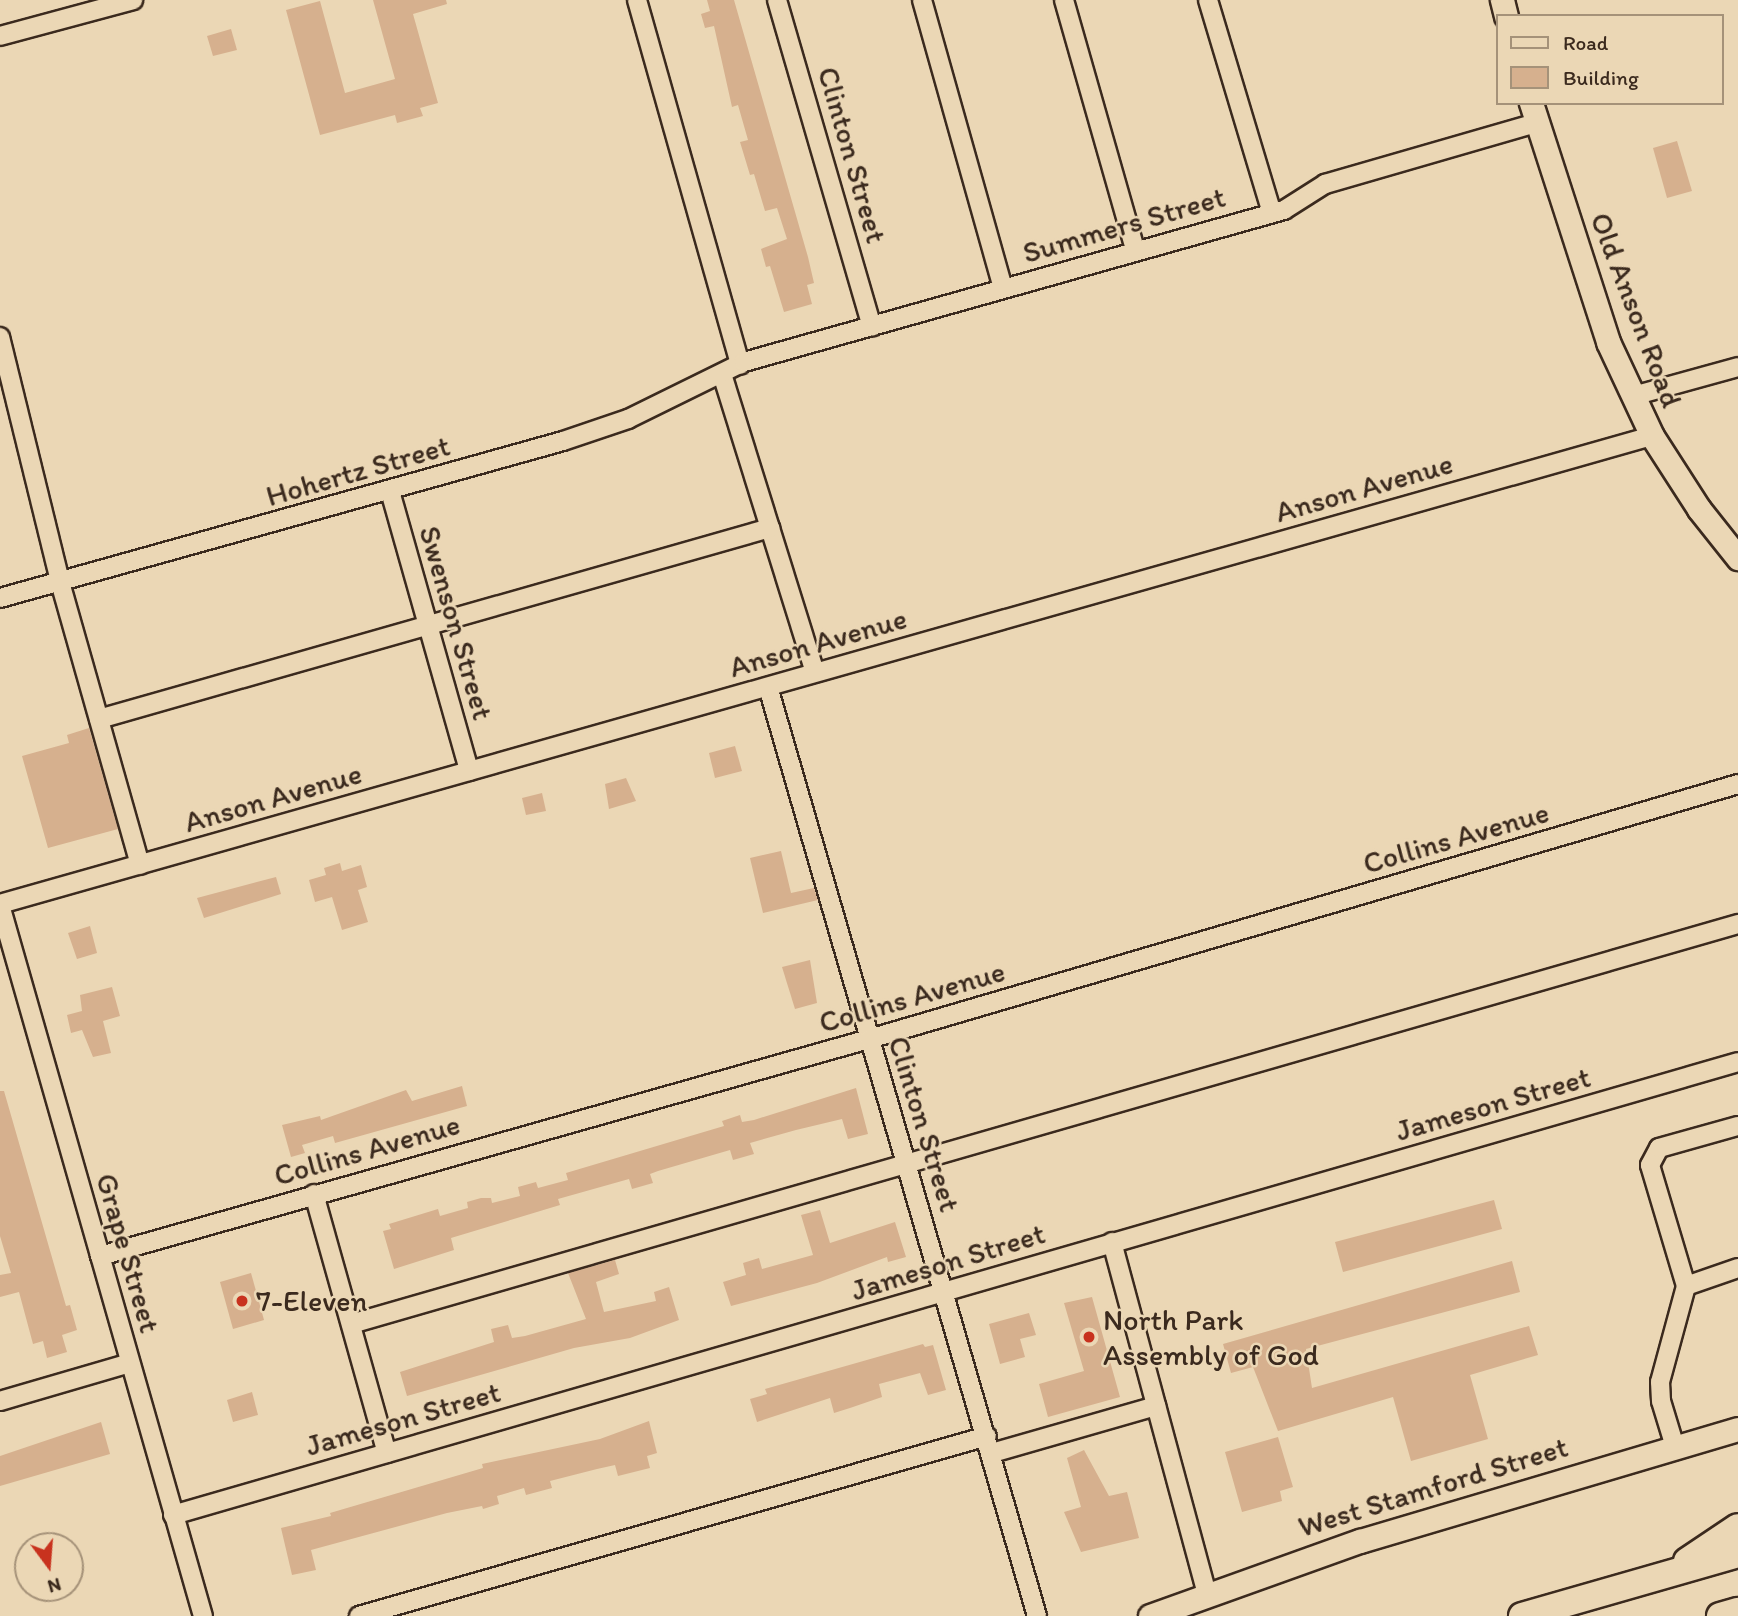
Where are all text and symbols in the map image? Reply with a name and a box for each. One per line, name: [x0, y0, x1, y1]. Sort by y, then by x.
legend: [1496, 14, 1724, 105]
text: Road: [1563, 30, 1608, 55]
street label: Clinton Street: [810, 63, 894, 247]
text: Building: [1563, 65, 1639, 90]
street label: Summers Street: [1019, 179, 1229, 271]
street label: Old Anson Road: [1582, 207, 1690, 413]
street label: Hohertz Street: [262, 428, 454, 514]
street label: Anson Avenue: [1271, 446, 1457, 530]
street label: Swenson Street: [411, 522, 501, 724]
street label: Anson Avenue: [725, 601, 911, 685]
street label: Anson Avenue: [180, 756, 366, 840]
street label: Collins Avenue: [1360, 794, 1552, 882]
street label: Collins Avenue: [816, 953, 1008, 1041]
street label: Clinton Street: [880, 1032, 968, 1216]
street label: Jameson Street: [1392, 1059, 1594, 1149]
street label: Collins Avenue: [271, 1106, 463, 1194]
street label: Grape Street: [88, 1170, 168, 1336]
street label: Jameson Street: [847, 1215, 1049, 1309]
place label: 7-Eleven: [256, 1283, 367, 1319]
marker: 7-Eleven: [234, 1293, 250, 1309]
place label: North Park Assembly of God: [1103, 1302, 1319, 1372]
marker: North Park Assembly of God: [1081, 1329, 1097, 1345]
street label: Jameson Street: [302, 1374, 504, 1464]
street label: West Stamford Street: [1294, 1429, 1572, 1545]
north arrow: [14, 1532, 84, 1602]
text: N: [45, 1573, 64, 1599]

